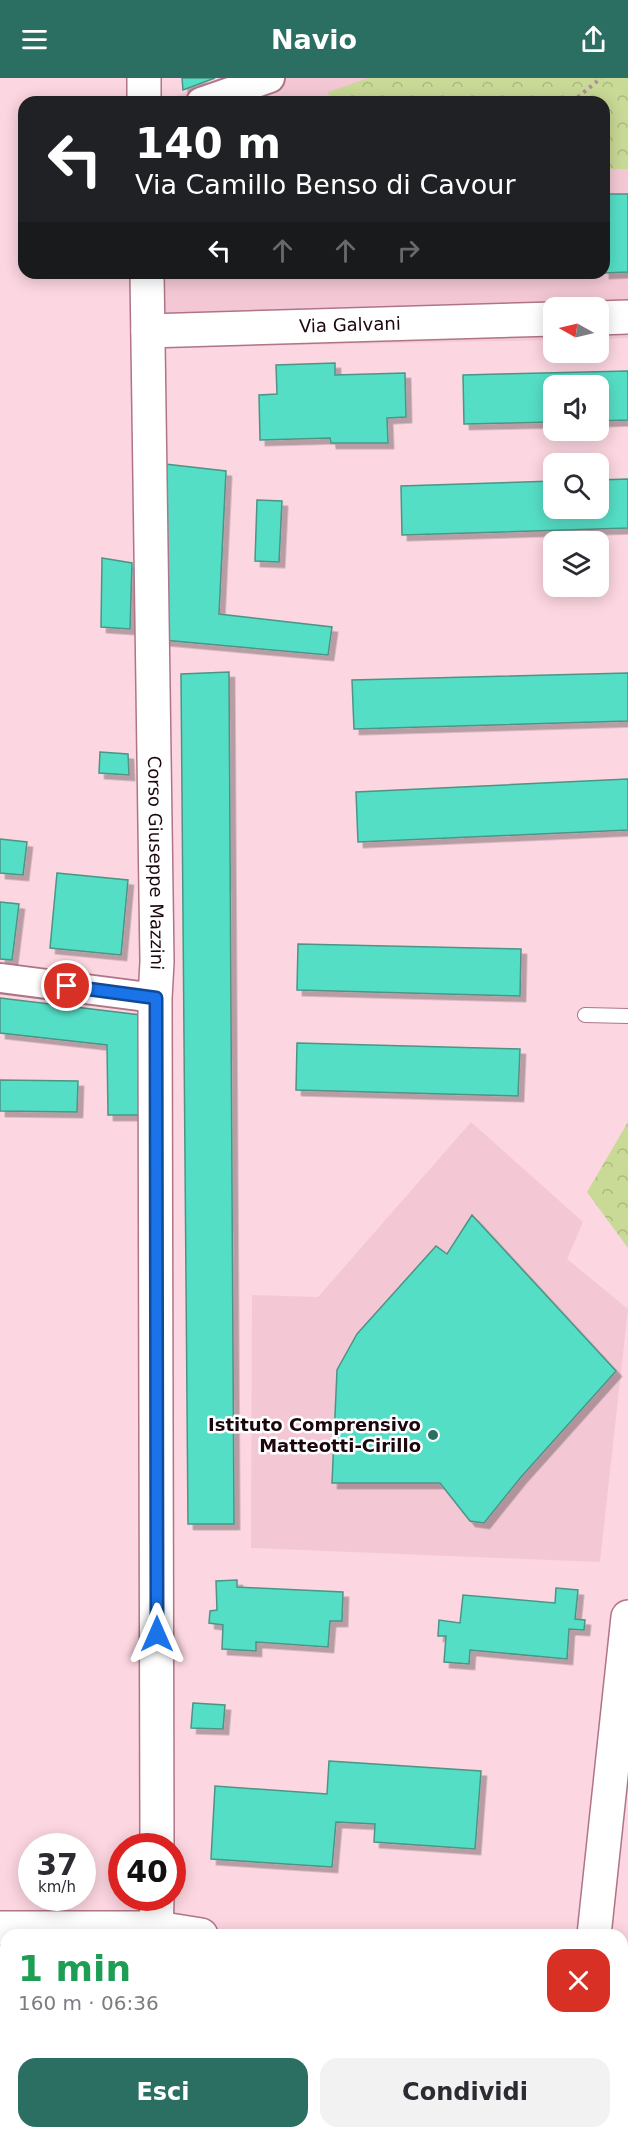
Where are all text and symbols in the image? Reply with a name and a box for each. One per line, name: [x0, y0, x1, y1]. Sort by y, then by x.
icon: menu: [18, 23, 51, 56]
icon: share: [577, 23, 610, 56]
text: Navio: [271, 24, 357, 55]
text: 140 m: [135, 119, 281, 168]
icon: left: [36, 120, 114, 198]
text: Via Camillo Benso di Cavour: [135, 169, 516, 200]
icon: left: [203, 234, 236, 267]
icon: ahead: [266, 234, 299, 267]
icon: ahead: [329, 234, 362, 267]
icon: right: [392, 234, 425, 267]
north arrow: [543, 297, 609, 363]
map controls: [543, 297, 609, 597]
street label: Via Galvani: [299, 313, 401, 337]
button: sound: [543, 375, 609, 441]
button: search: [543, 453, 609, 519]
button: layers: [543, 531, 609, 597]
street label: Corso Giuseppe Mazzini: [144, 755, 168, 971]
pin: [41, 960, 92, 1011]
icon: arrive: [50, 969, 83, 1002]
place label: Istituto Comprensivo Matteotti-Cirillo: [208, 1414, 421, 1456]
marker: Istituto Comprensivo Matteotti-Cirillo: [426, 1428, 440, 1442]
position arrow: [125, 1602, 189, 1666]
speed limit sign: 40: [108, 1833, 186, 1911]
text: 37: [36, 1847, 78, 1882]
text: km/h: [38, 1878, 76, 1896]
text: 1 min: [18, 1948, 131, 1989]
button: close: [547, 1949, 610, 2012]
text: 160 m · 06:36: [18, 1991, 159, 2015]
button: Esci: [18, 2058, 308, 2127]
button: Condividi: [320, 2058, 610, 2127]

